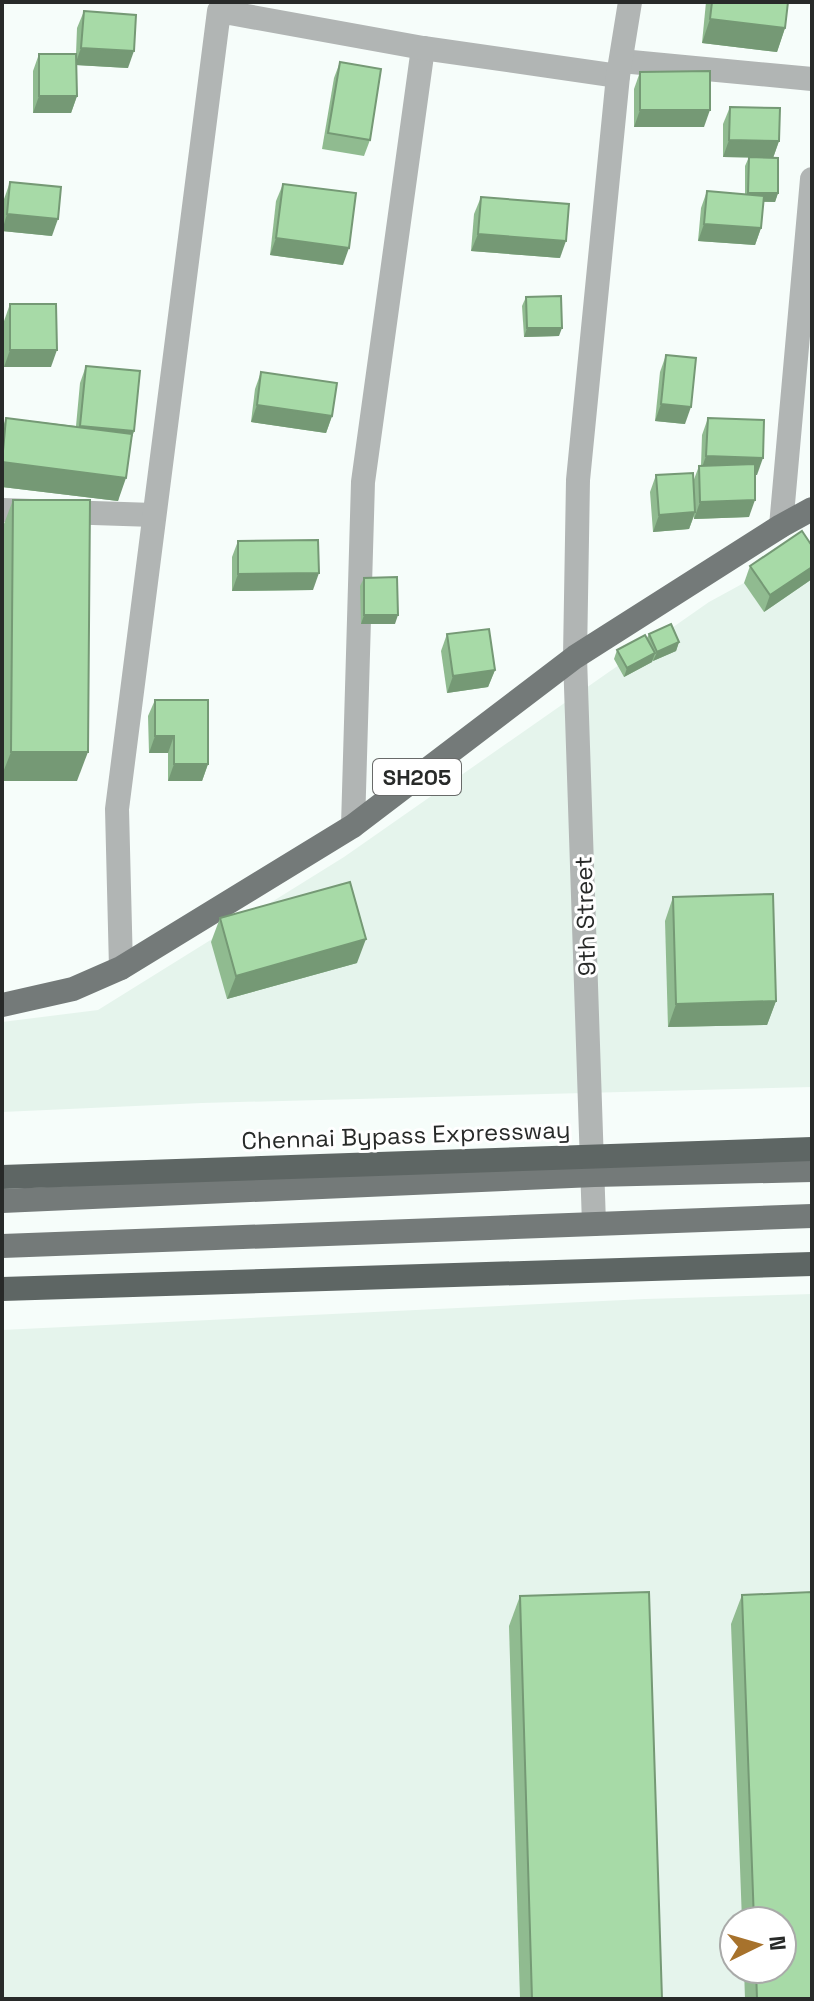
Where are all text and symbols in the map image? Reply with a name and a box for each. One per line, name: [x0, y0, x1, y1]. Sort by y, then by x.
road number: SH205: [373, 759, 461, 795]
street label: 9th Street: [567, 856, 603, 976]
street label: Chennai Bypass Expressway: [241, 1114, 571, 1156]
north arrow: [718, 1905, 798, 1985]
text: N: [763, 1935, 793, 1952]

